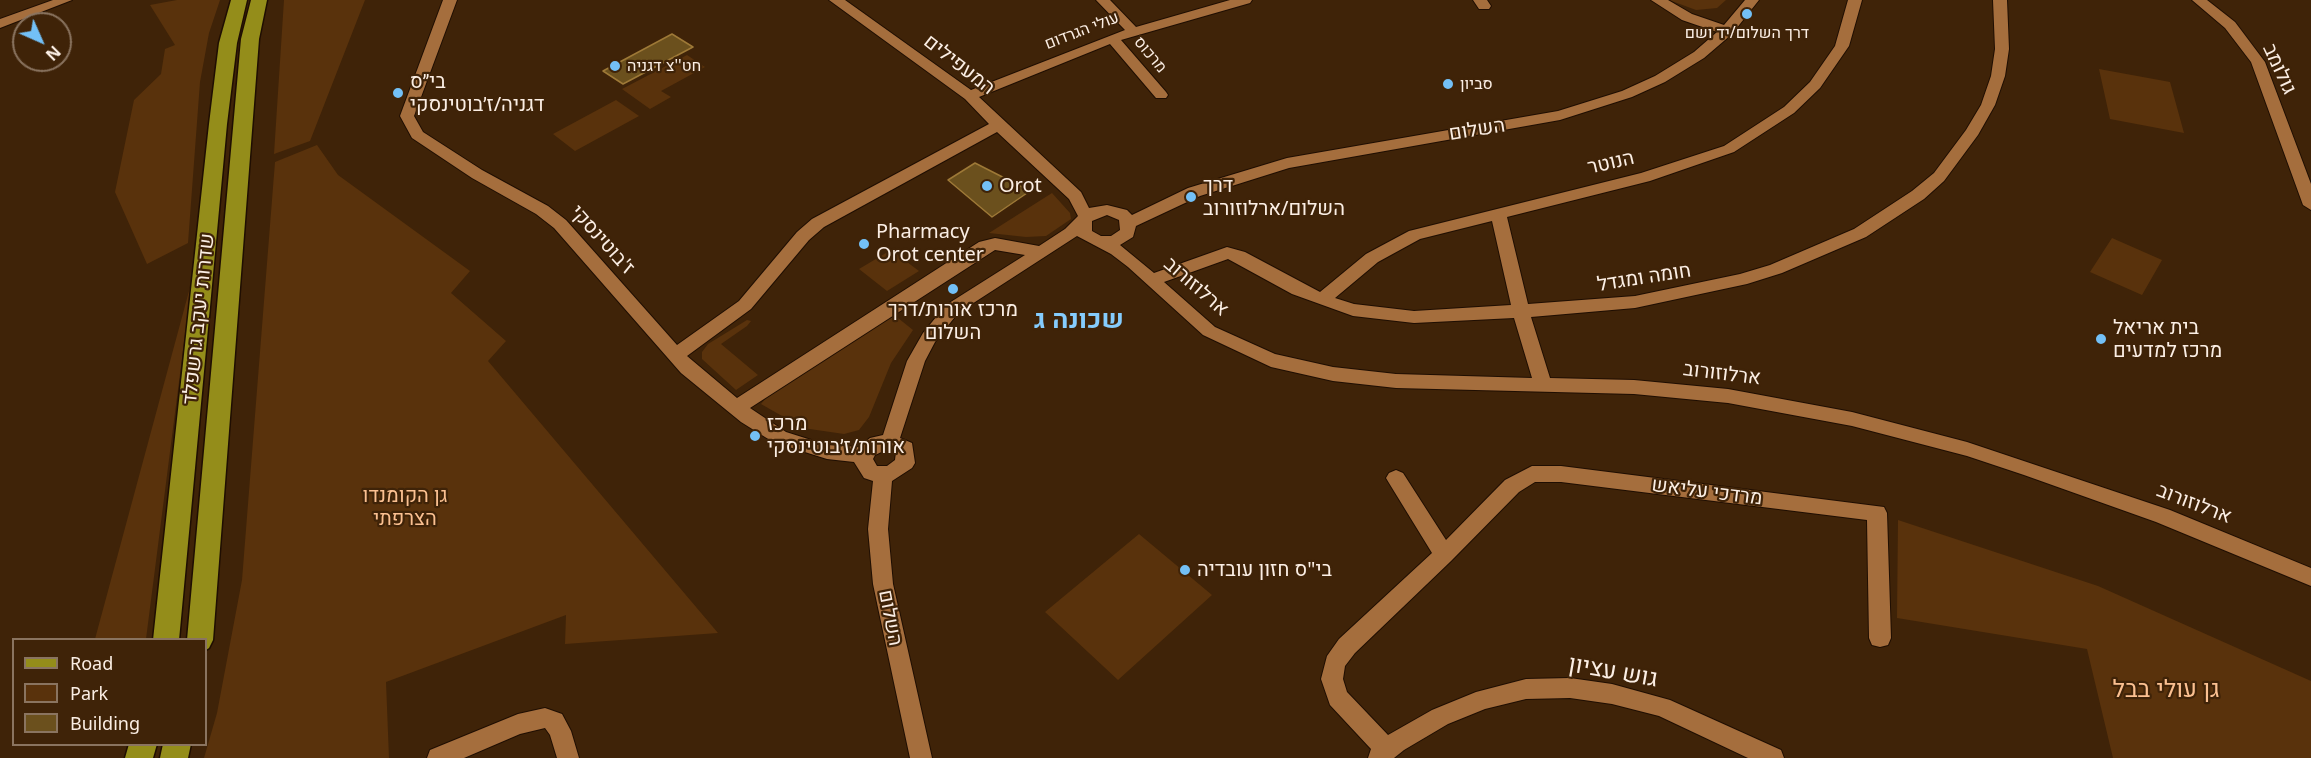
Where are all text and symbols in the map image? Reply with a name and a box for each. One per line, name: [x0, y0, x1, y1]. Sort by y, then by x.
marker: דרך השלום/יד ושם: [1740, 7, 1754, 21]
street label: עולי הגרדום: [1042, 8, 1122, 54]
north arrow: [12, 12, 72, 72]
place label: דרך השלום/יד ושם: [1685, 23, 1809, 43]
street label: המעפילים: [919, 30, 999, 100]
street label: מרכוס: [1129, 33, 1171, 77]
street label: גולומב: [2257, 40, 2301, 98]
text: N: [41, 41, 66, 66]
place label: חט''צ דגניה: [627, 56, 701, 76]
marker: חט''צ דגניה: [608, 59, 622, 73]
place label: בי״ס דגניה/ז׳בוטינסקי: [410, 70, 544, 117]
place label: סביון: [1460, 74, 1493, 94]
marker: סביון: [1441, 77, 1455, 91]
marker: בי״ס דגניה/ז׳בוטינסקי: [391, 86, 405, 100]
street label: השלום: [1447, 114, 1507, 146]
street label: הנוטר: [1585, 146, 1637, 180]
place label: Orot: [999, 174, 1042, 198]
place label: דרך השלום/ארלוזורוב: [1203, 174, 1345, 221]
marker: Orot: [980, 179, 994, 193]
marker: דרך השלום/ארלוזורוב: [1184, 190, 1198, 204]
street label: ז'בוטינסקי: [565, 200, 639, 280]
place label: Pharmacy Orot center: [876, 220, 984, 267]
street label: שדרות יעקב גרשפלד: [178, 232, 220, 406]
marker: Pharmacy Orot center: [857, 237, 871, 251]
street label: ארלוזורוב: [1159, 252, 1233, 322]
street label: חומה ומגדל: [1595, 259, 1693, 297]
marker: מרכז אורות/דרך השלום: [946, 282, 960, 296]
place label: מרכז אורות/דרך השלום: [888, 298, 1018, 345]
district label: שכונה ג: [1034, 305, 1124, 337]
place label: בית אריאל מרכז למדעים: [2113, 316, 2222, 363]
marker: בית אריאל מרכז למדעים: [2094, 332, 2108, 346]
street label: ארלוזורוב: [1682, 357, 1762, 391]
place label: מרכז אורות/ז׳בוטינסקי: [767, 412, 905, 459]
marker: מרכז אורות/ז׳בוטינסקי: [748, 429, 762, 443]
street label: מרדכי עליאש: [1650, 473, 1764, 511]
street label: ארלוזורוב: [2153, 479, 2235, 529]
park label: גן הקומנדו הצרפתי: [362, 484, 448, 531]
place label: בי"ס חזון עובדיה: [1197, 558, 1332, 582]
marker: בי"ס חזון עובדיה: [1178, 563, 1192, 577]
street label: השלום: [873, 588, 907, 648]
legend: [12, 638, 207, 746]
street label: גוש עציון: [1566, 650, 1660, 694]
text: Road: [70, 651, 113, 675]
park label: גן עולי בבל: [2113, 676, 2219, 704]
text: Park: [70, 681, 108, 705]
text: Building: [70, 711, 140, 735]

